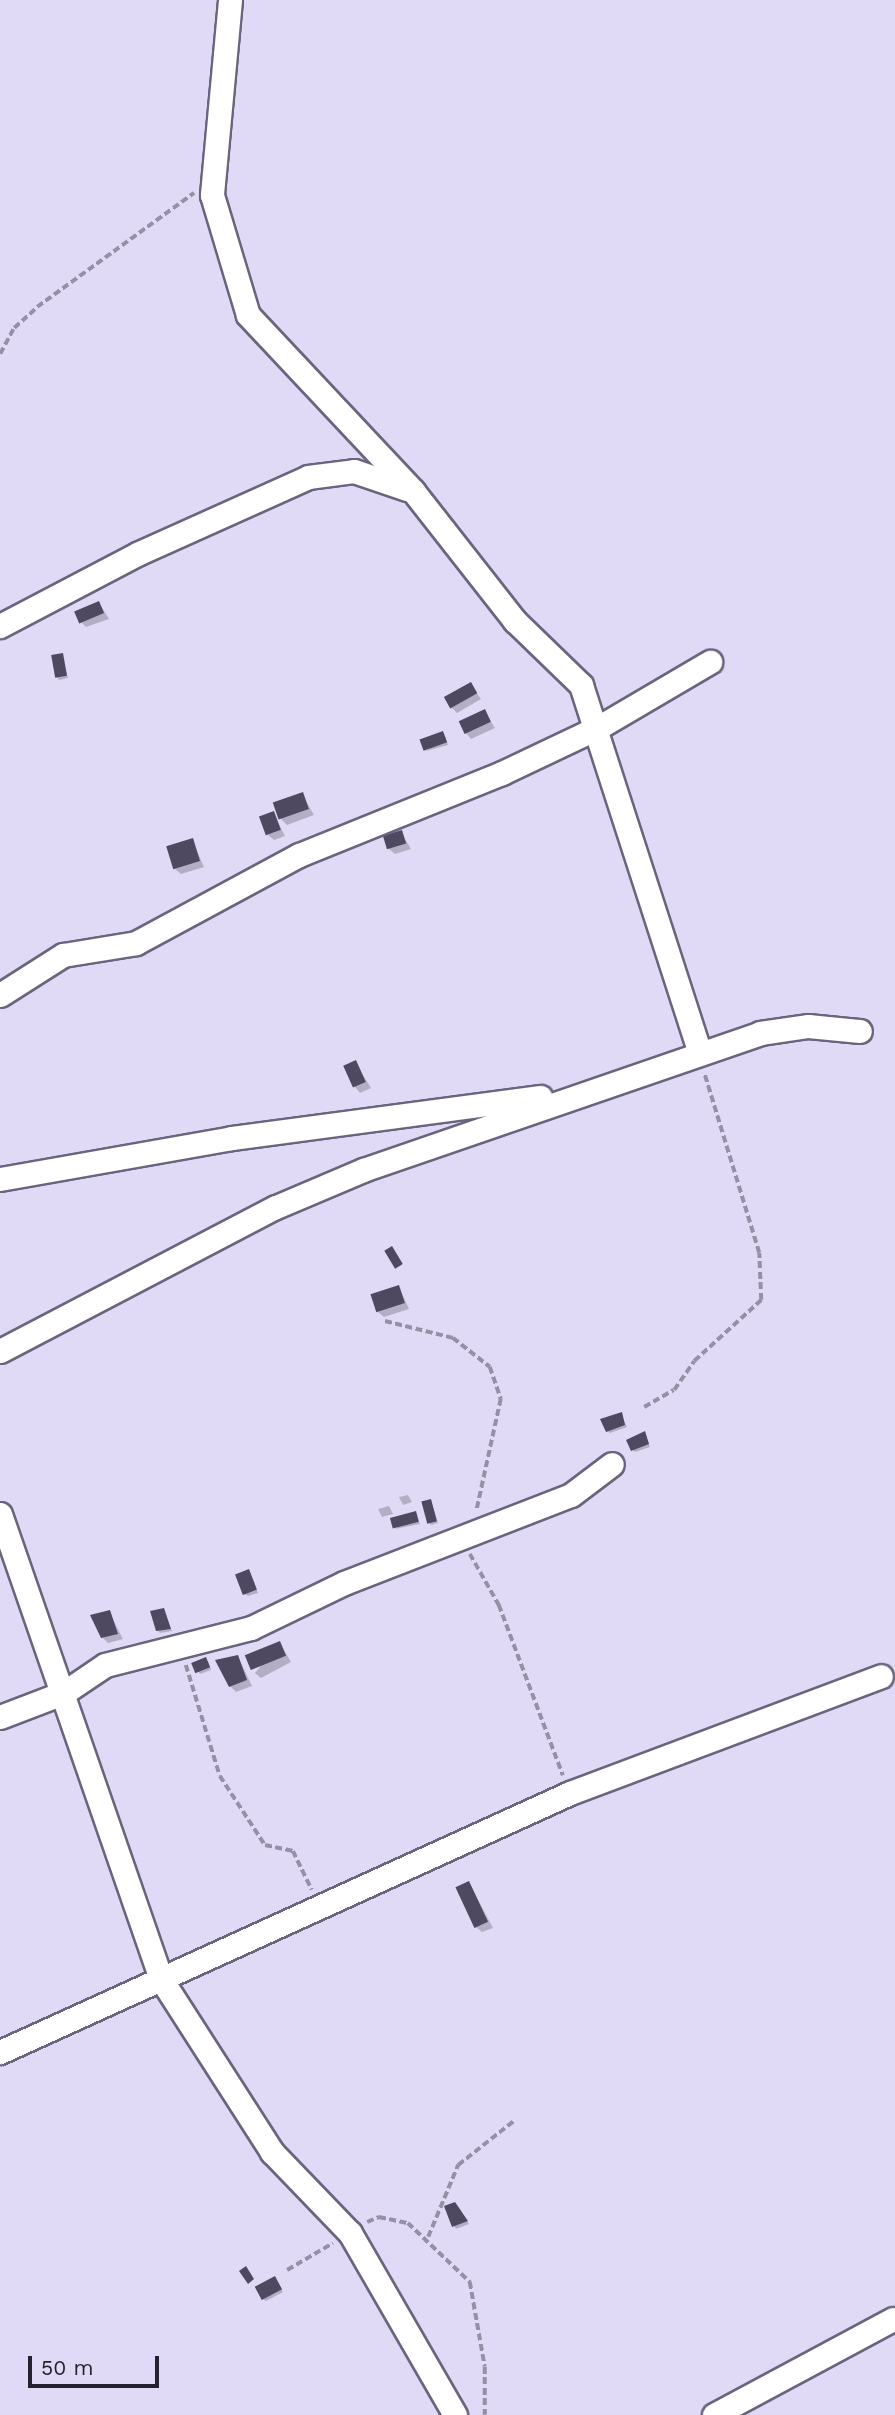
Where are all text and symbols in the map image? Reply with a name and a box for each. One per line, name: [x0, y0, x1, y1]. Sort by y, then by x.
scale bar: [32, 2342, 163, 2386]
text: 50 m: [41, 2355, 93, 2380]

